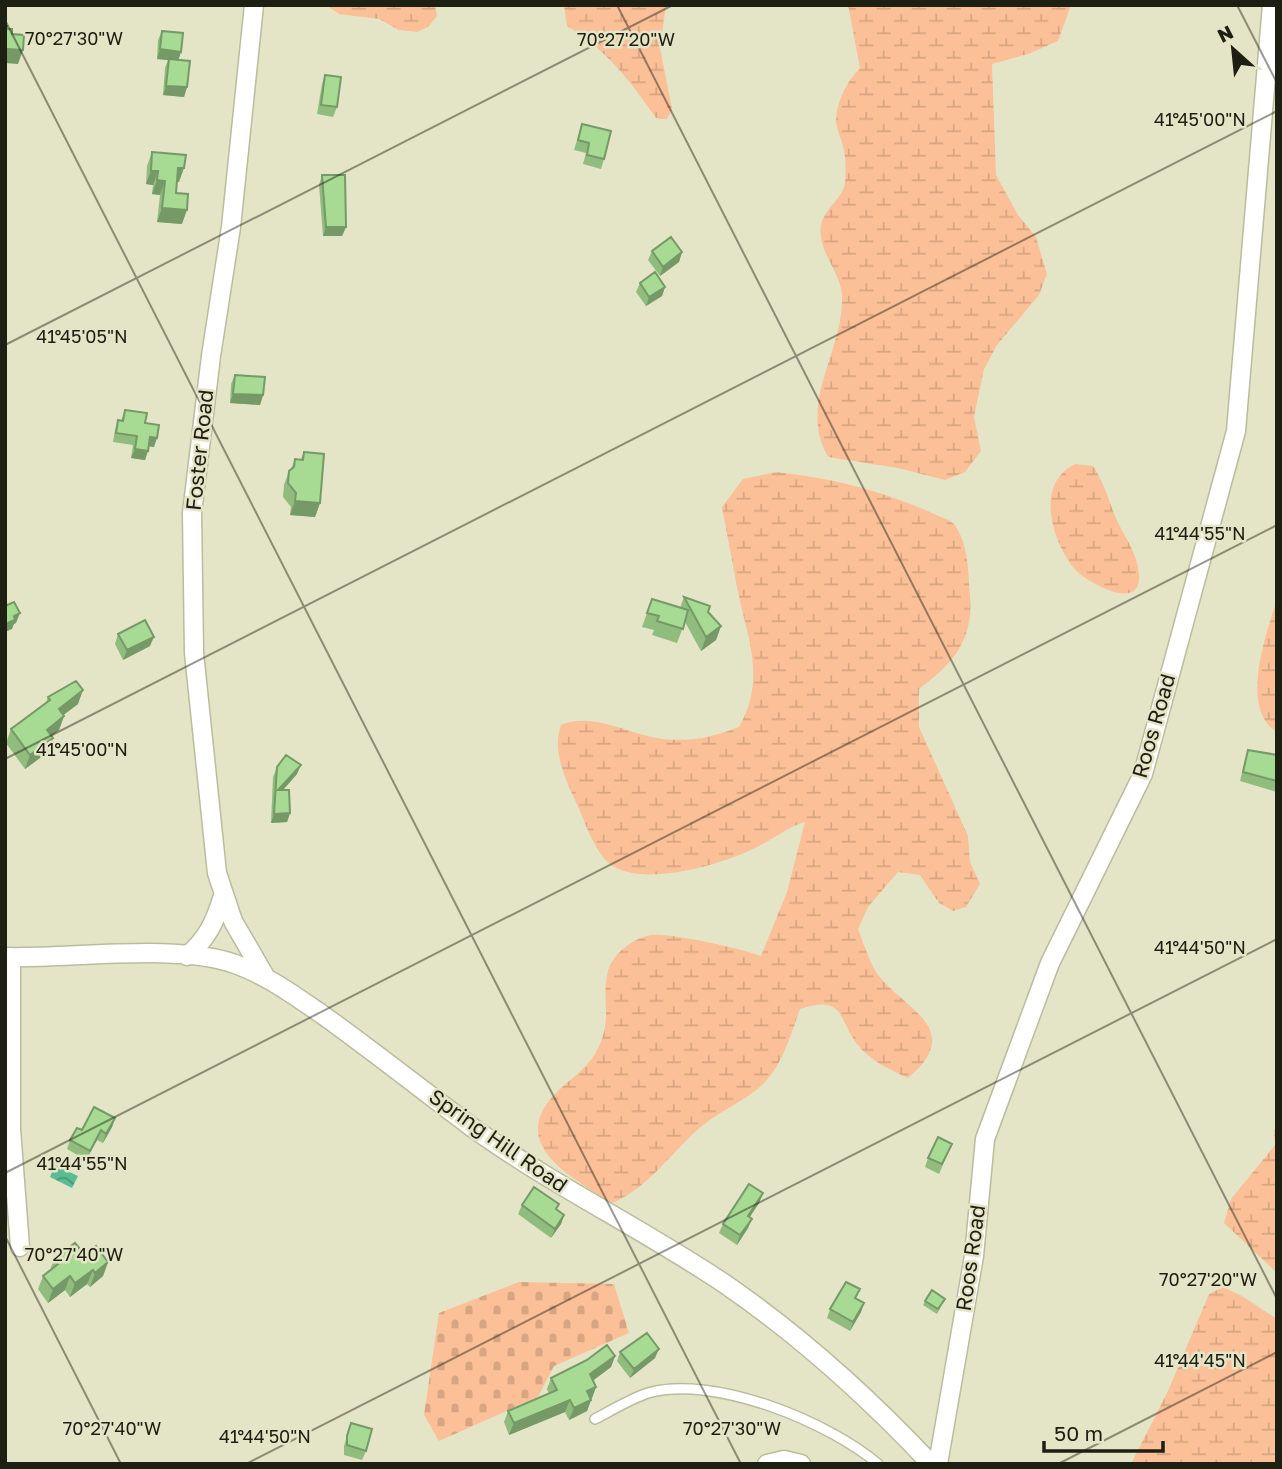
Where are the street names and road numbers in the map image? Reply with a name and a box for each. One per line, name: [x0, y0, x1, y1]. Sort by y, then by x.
street label: Foster Road: [180, 388, 218, 512]
street label: Roos Road: [1126, 671, 1180, 781]
street label: Spring Hill Road: [424, 1083, 573, 1198]
street label: Roos Road: [950, 1203, 990, 1313]

